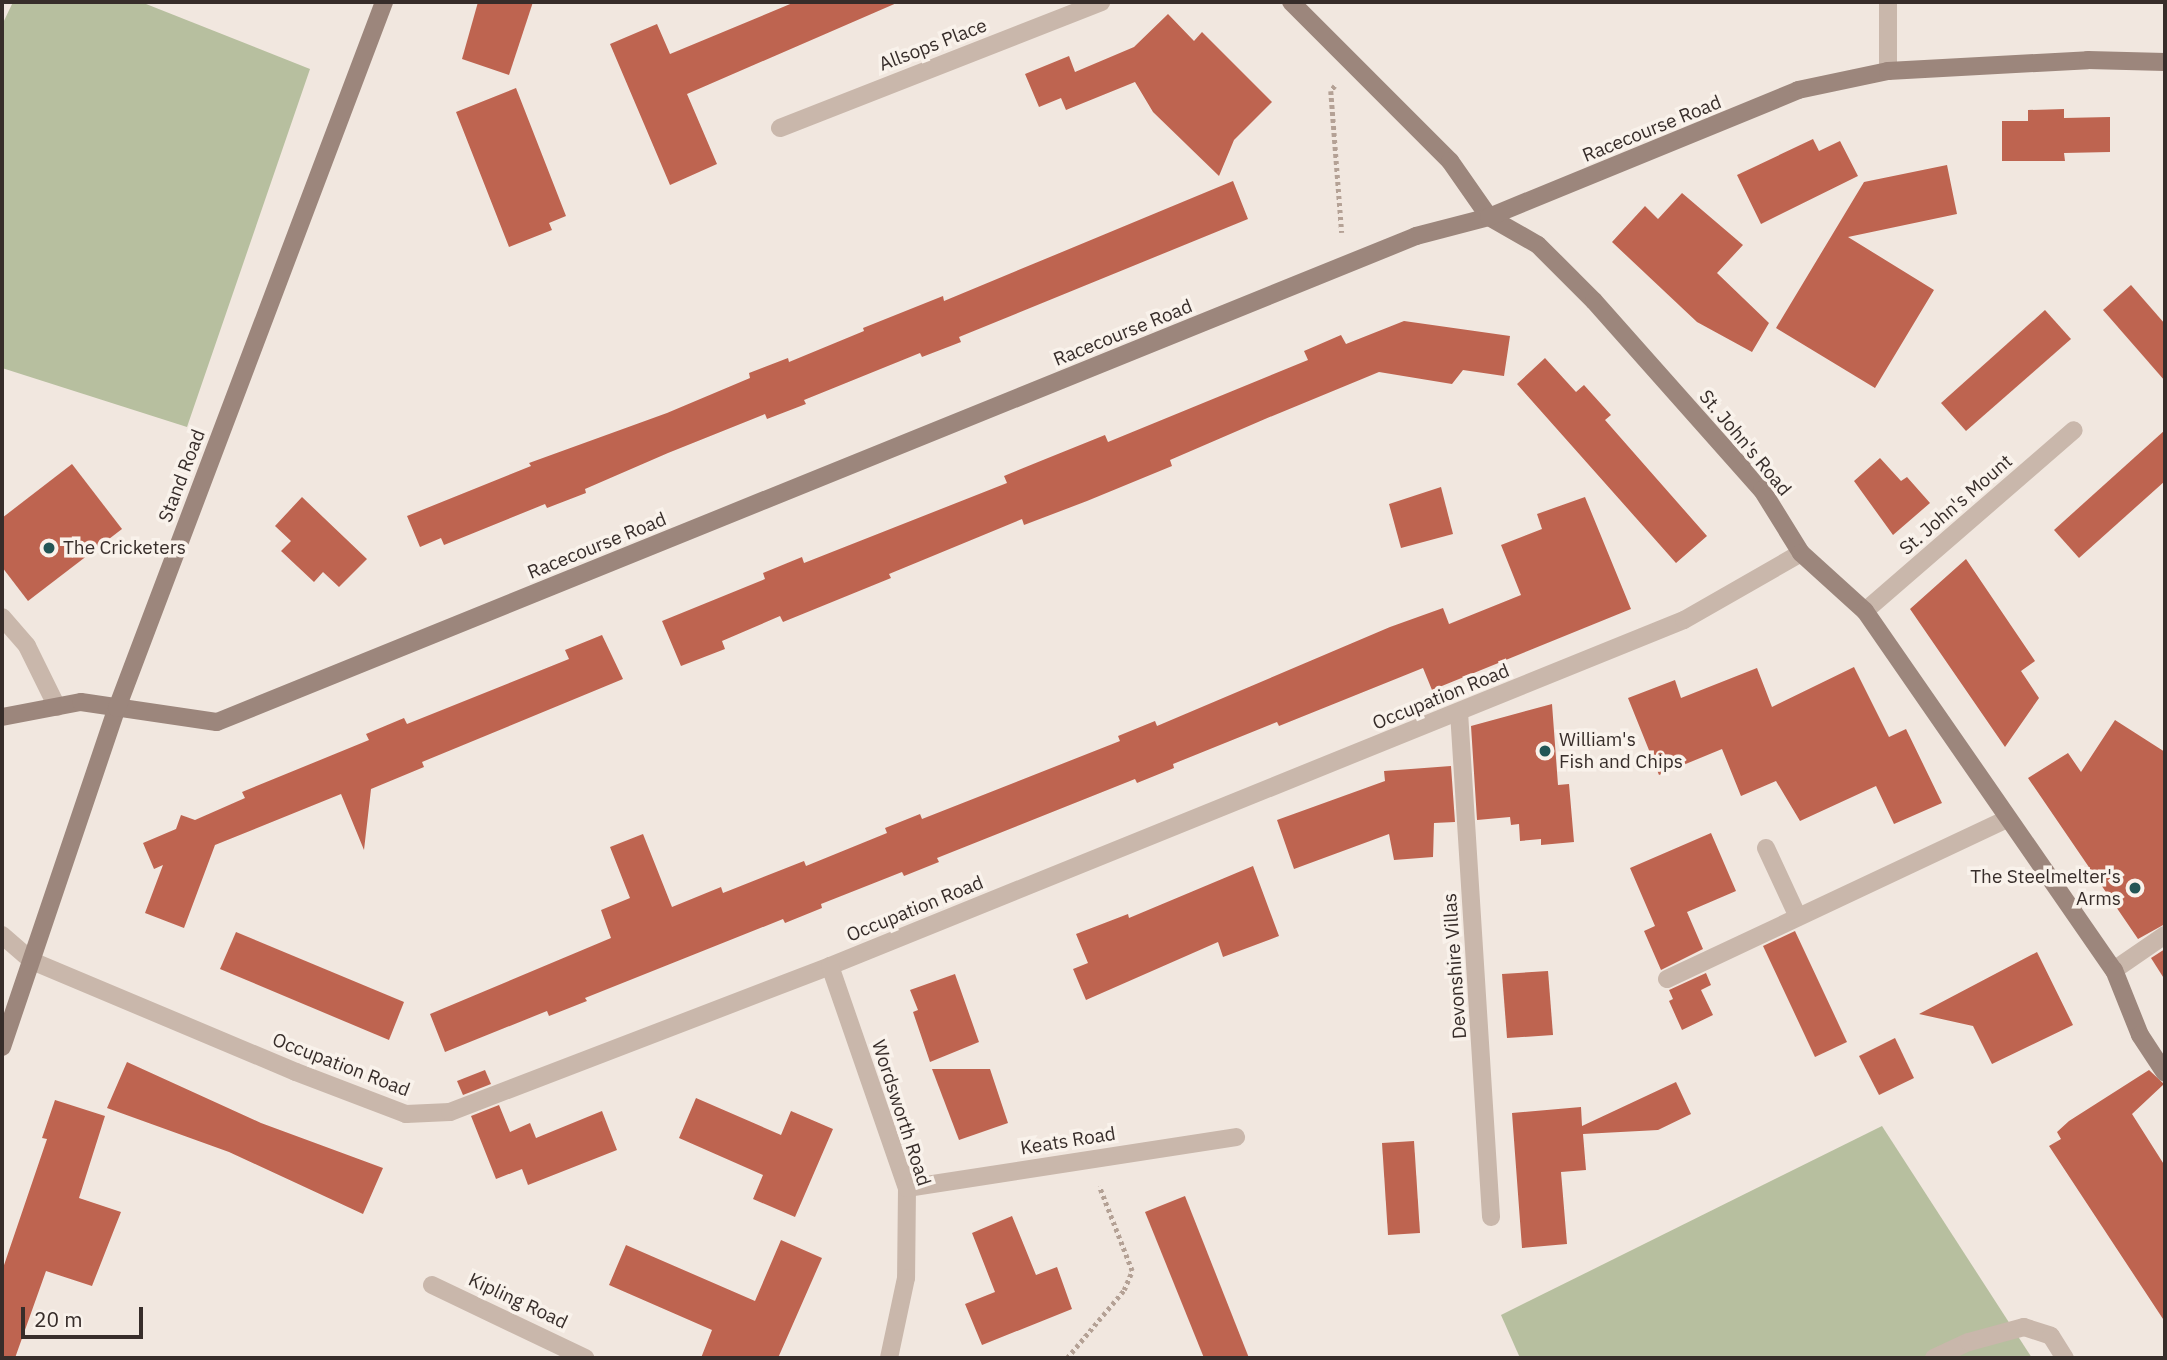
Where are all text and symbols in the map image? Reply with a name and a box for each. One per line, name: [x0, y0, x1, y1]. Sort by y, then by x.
street label: Allsops Place: [876, 14, 990, 76]
street label: Racecourse Road: [1579, 91, 1725, 167]
street label: Racecourse Road: [1050, 295, 1196, 371]
street label: St. John's Road: [1694, 385, 1796, 501]
street label: Stand Road: [154, 426, 210, 526]
street label: St. John's Mount: [1895, 450, 2017, 560]
street label: Racecourse Road: [524, 508, 670, 584]
place label: The Cricketers: [63, 537, 186, 559]
marker: The Cricketers: [41, 540, 57, 556]
street label: Occupation Road: [1369, 659, 1513, 735]
place label: William's Fish and Chips: [1559, 729, 1683, 773]
marker: William's Fish and Chips: [1537, 743, 1553, 759]
place label: The Steelmelter's Arms: [1970, 866, 2121, 910]
street label: Occupation Road: [843, 871, 987, 947]
marker: The Steelmelter's Arms: [2127, 880, 2143, 896]
street label: Devonshire Villas: [1439, 892, 1471, 1040]
street label: Occupation Road: [269, 1028, 413, 1102]
street label: Wordsworth Road: [867, 1037, 935, 1189]
street label: Keats Road: [1019, 1122, 1117, 1160]
street label: Kipling Road: [465, 1268, 571, 1334]
scale bar: [24, 1294, 147, 1338]
text: 20 m: [34, 1305, 83, 1333]

